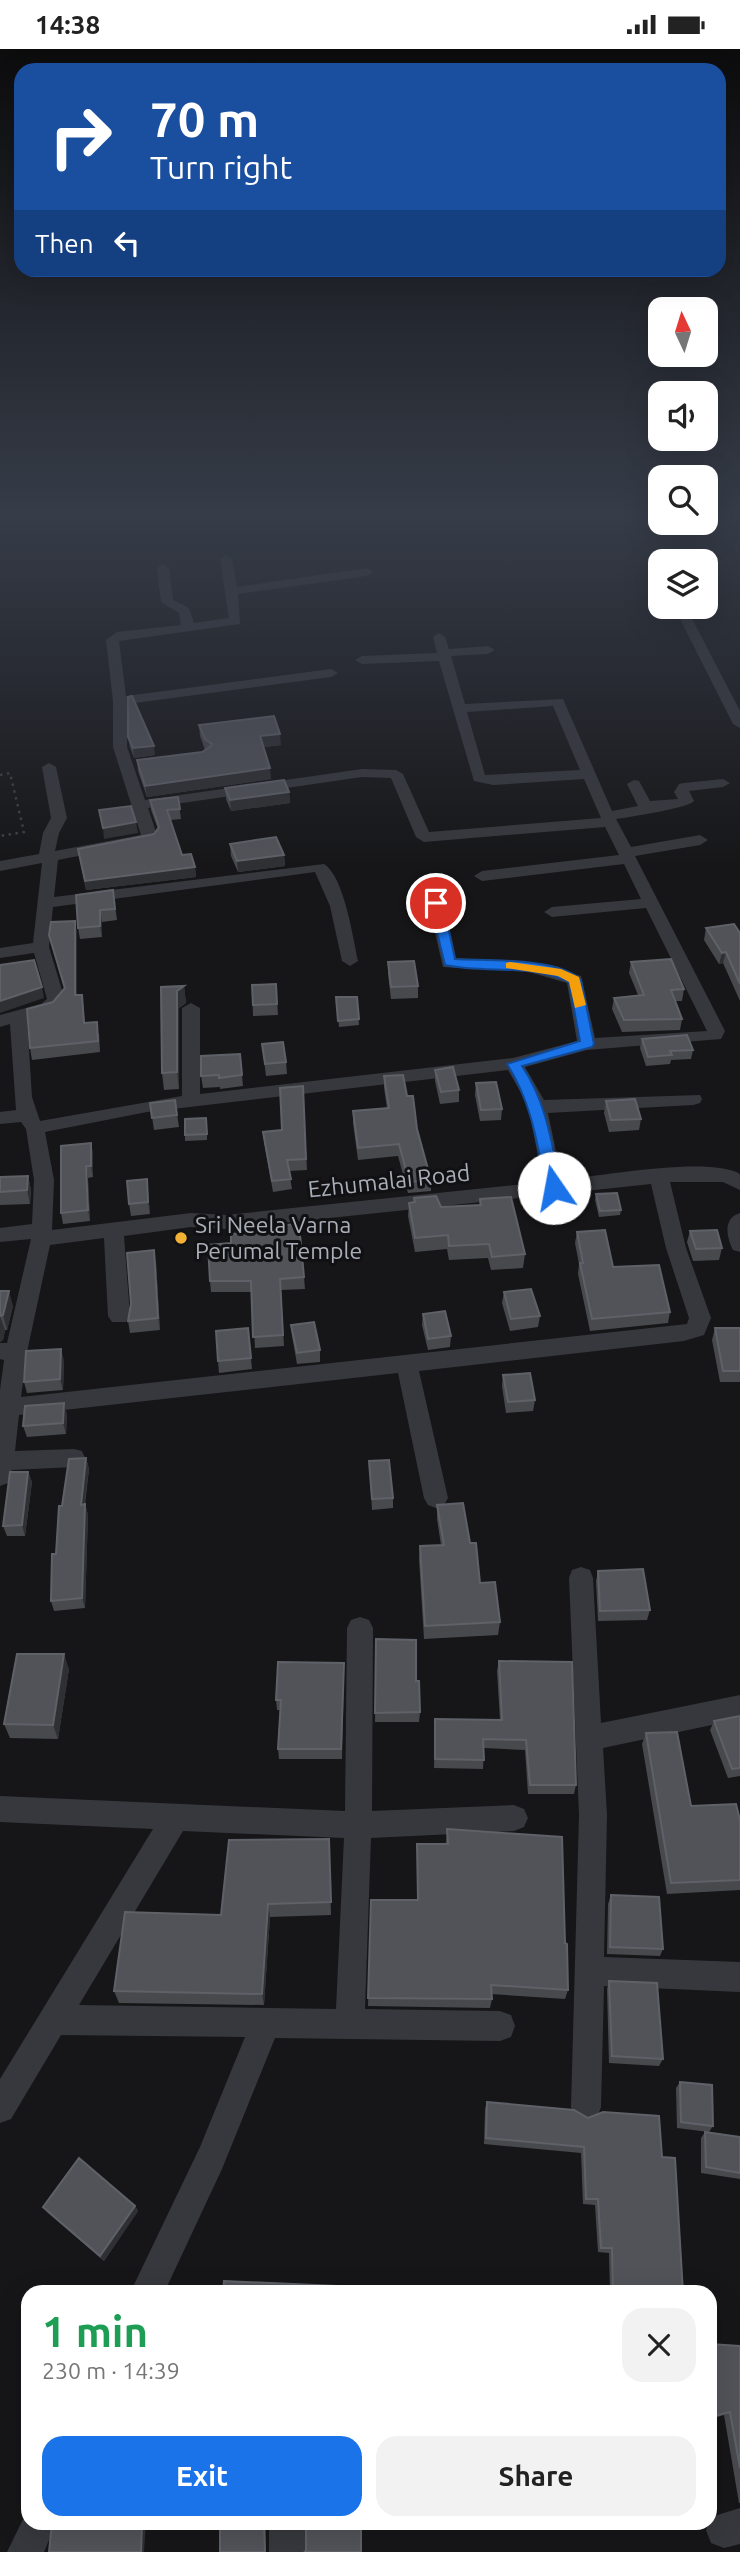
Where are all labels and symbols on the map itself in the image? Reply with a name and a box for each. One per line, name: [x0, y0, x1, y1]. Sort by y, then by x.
north arrow: [648, 297, 718, 367]
pin: [406, 873, 466, 933]
position arrow: [517, 1151, 591, 1225]
street label: Ezhumalai Road: [306, 1160, 471, 1201]
place label: Sri Neela Varna Perumal Temple: [195, 1212, 362, 1263]
marker: Sri Neela Varna Perumal Temple: [173, 1230, 189, 1246]

